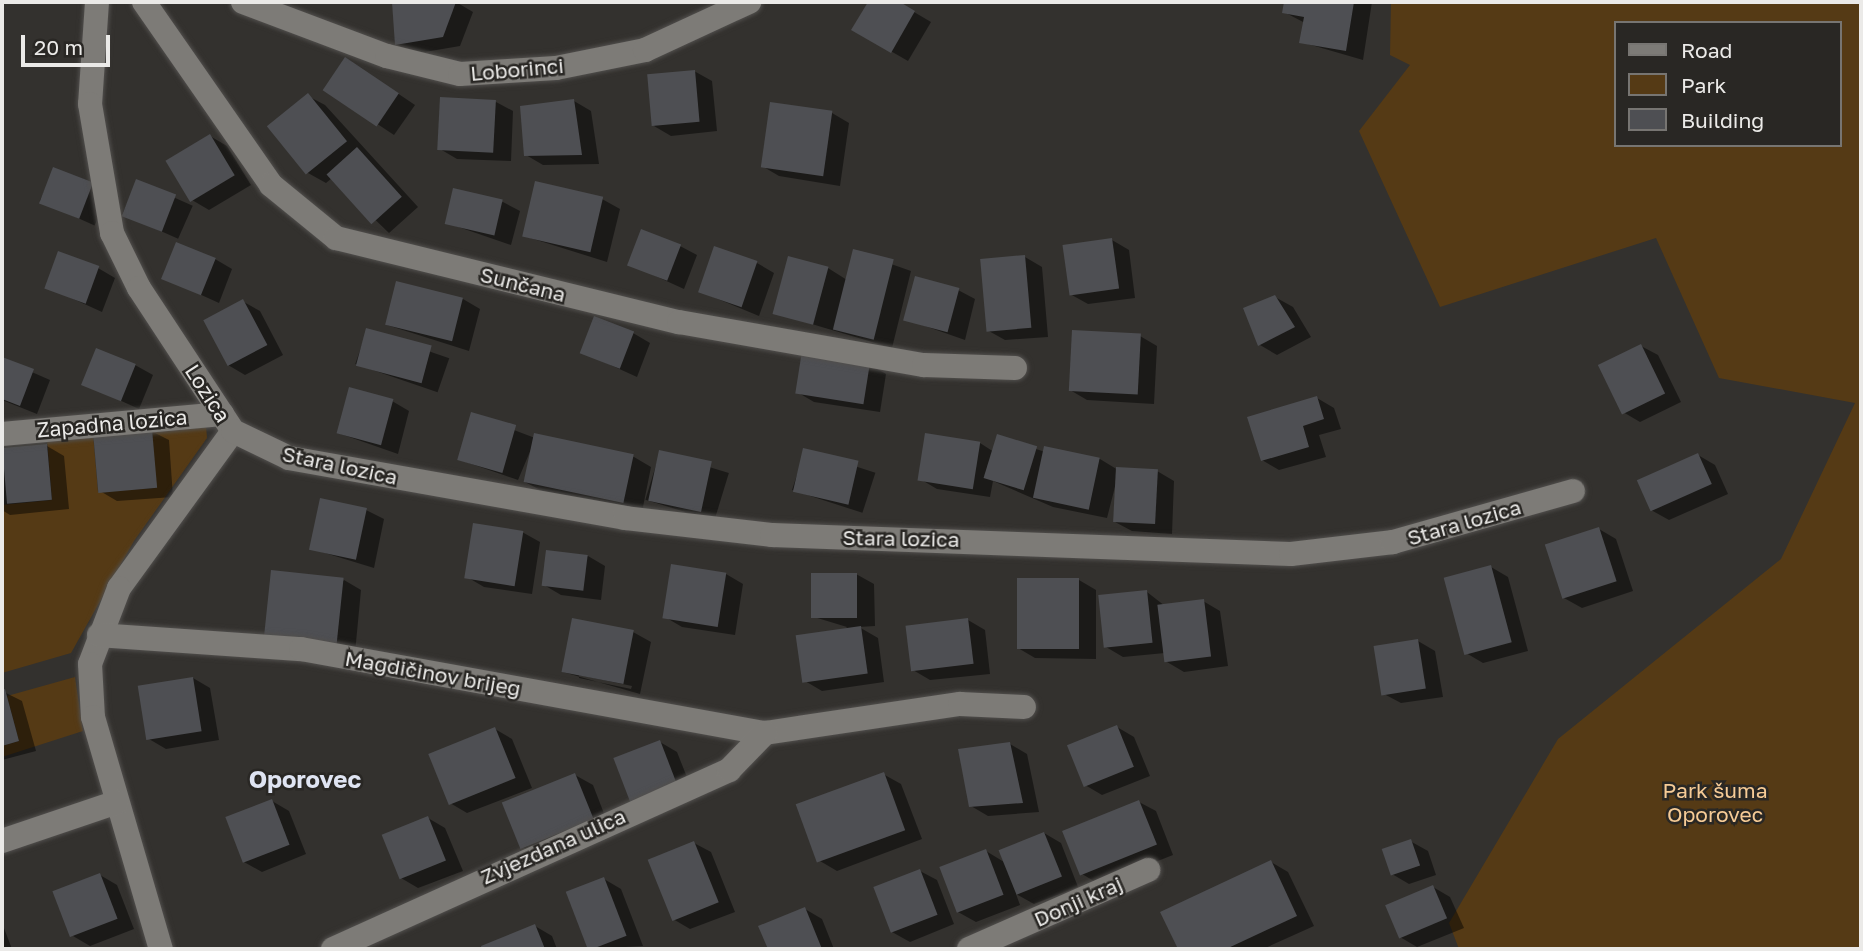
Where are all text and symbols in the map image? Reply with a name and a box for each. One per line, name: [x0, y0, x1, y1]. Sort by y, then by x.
scale bar: [24, 21, 114, 65]
legend: [1615, 21, 1842, 147]
text: 20 m: [34, 34, 83, 60]
text: Road: [1681, 37, 1732, 63]
street label: Loborinci: [469, 52, 565, 86]
text: Park: [1681, 72, 1726, 98]
text: Building: [1681, 107, 1764, 133]
street label: Sunčana: [478, 261, 568, 307]
street label: Lozica: [180, 359, 236, 427]
street label: Zapadna lozica: [36, 404, 188, 442]
street label: Stara lozica: [280, 440, 400, 490]
street label: Stara lozica: [1404, 494, 1524, 550]
street label: Stara lozica: [842, 524, 960, 552]
street label: Magdičinov brijeg: [343, 645, 523, 701]
district label: Oporovec: [249, 765, 361, 793]
park label: Park šuma Oporovec: [1663, 777, 1767, 827]
street label: Zvjezdana ulica: [477, 803, 629, 889]
street label: Donji kraj: [1030, 870, 1126, 932]

